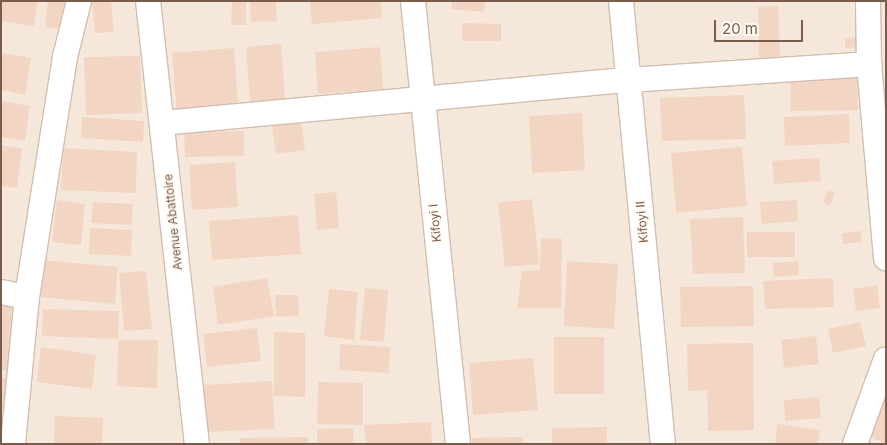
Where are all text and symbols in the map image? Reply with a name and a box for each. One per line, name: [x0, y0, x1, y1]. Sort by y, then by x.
scale bar: [717, 10, 806, 42]
text: 20 m: [722, 19, 758, 38]
street label: Avenue Abattoire: [161, 173, 185, 271]
street label: Kifoyi II: [633, 201, 651, 243]
street label: Kifoyi I: [426, 203, 444, 243]

